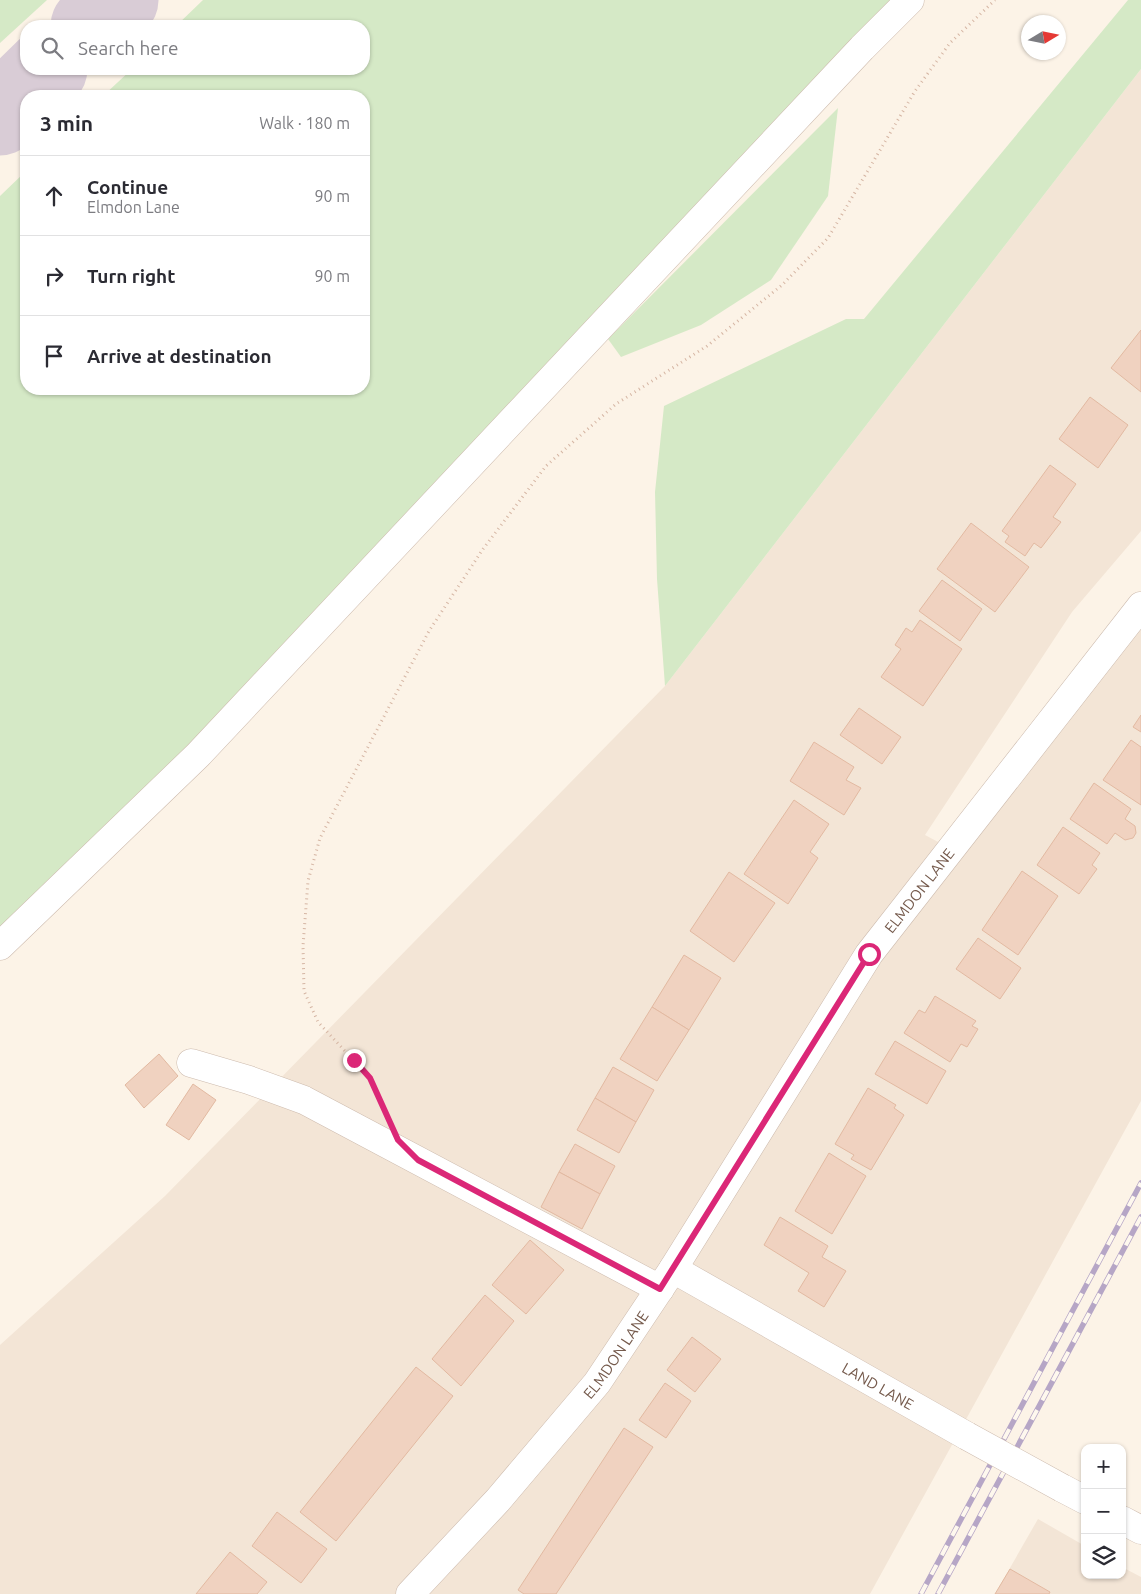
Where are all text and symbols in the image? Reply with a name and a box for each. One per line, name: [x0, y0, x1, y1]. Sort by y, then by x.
north arrow: [1021, 15, 1066, 60]
search box: [20, 20, 370, 75]
icon: search: [38, 34, 66, 62]
text: Search here: [78, 37, 178, 59]
text: 3 min: [40, 111, 93, 135]
text: Walk · 180 m: [259, 114, 350, 132]
text: Continue: [87, 176, 168, 198]
icon: ahead: [40, 182, 68, 210]
text: 90 m: [314, 187, 350, 205]
text: Elmdon Lane: [87, 198, 180, 216]
icon: right: [40, 262, 68, 290]
text: Turn right: [87, 265, 175, 287]
text: 90 m: [314, 267, 350, 285]
icon: arrive: [40, 342, 68, 370]
text: Arrive at destination: [87, 345, 272, 367]
street label: ELMDON LANE: [881, 845, 957, 936]
route start: [858, 943, 881, 966]
route end: [343, 1049, 366, 1072]
street label: ELMDON LANE: [579, 1307, 651, 1402]
street label: LAND LANE: [839, 1359, 917, 1413]
map controls: [1081, 1444, 1126, 1579]
button: +: [1081, 1444, 1126, 1489]
button: −: [1081, 1489, 1126, 1534]
button: layers: [1081, 1534, 1126, 1579]

